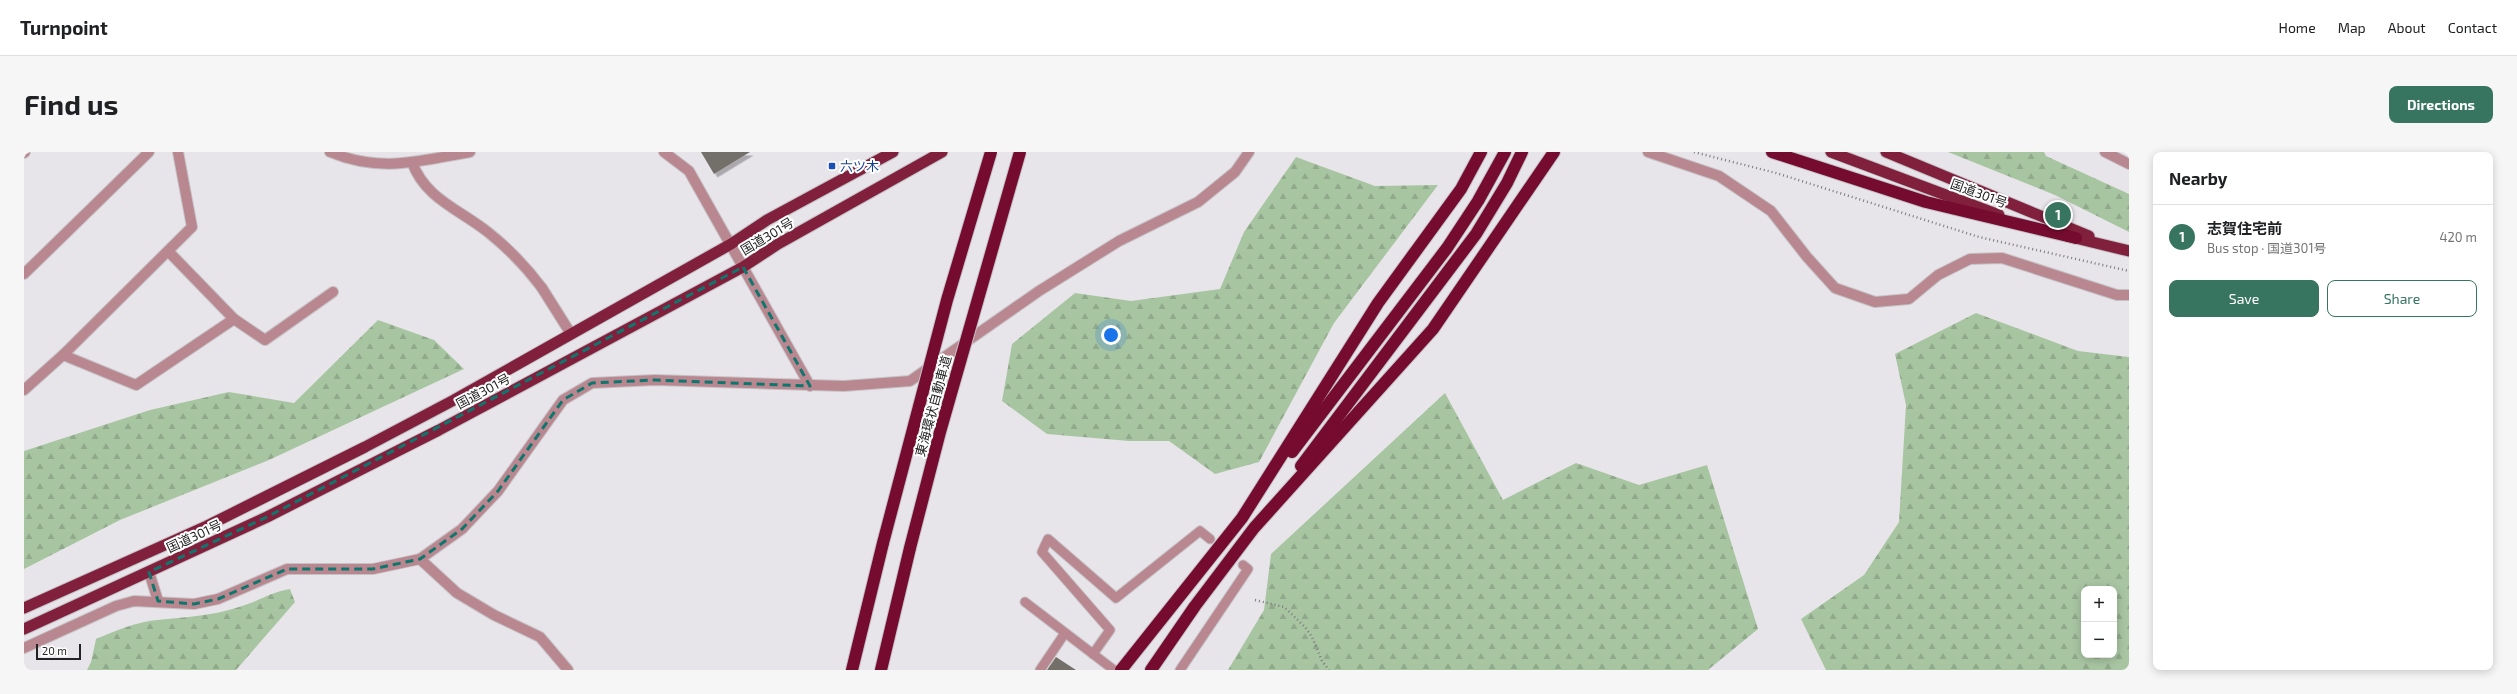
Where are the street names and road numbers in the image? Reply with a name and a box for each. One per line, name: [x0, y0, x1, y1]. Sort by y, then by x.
street label: 国道301号: [1948, 175, 2010, 211]
street label: 国道301号: [737, 214, 797, 258]
street label: 東海環状自動車道: [912, 354, 954, 458]
street label: 国道301号: [453, 370, 513, 412]
street label: 国道301号: [164, 516, 224, 556]

